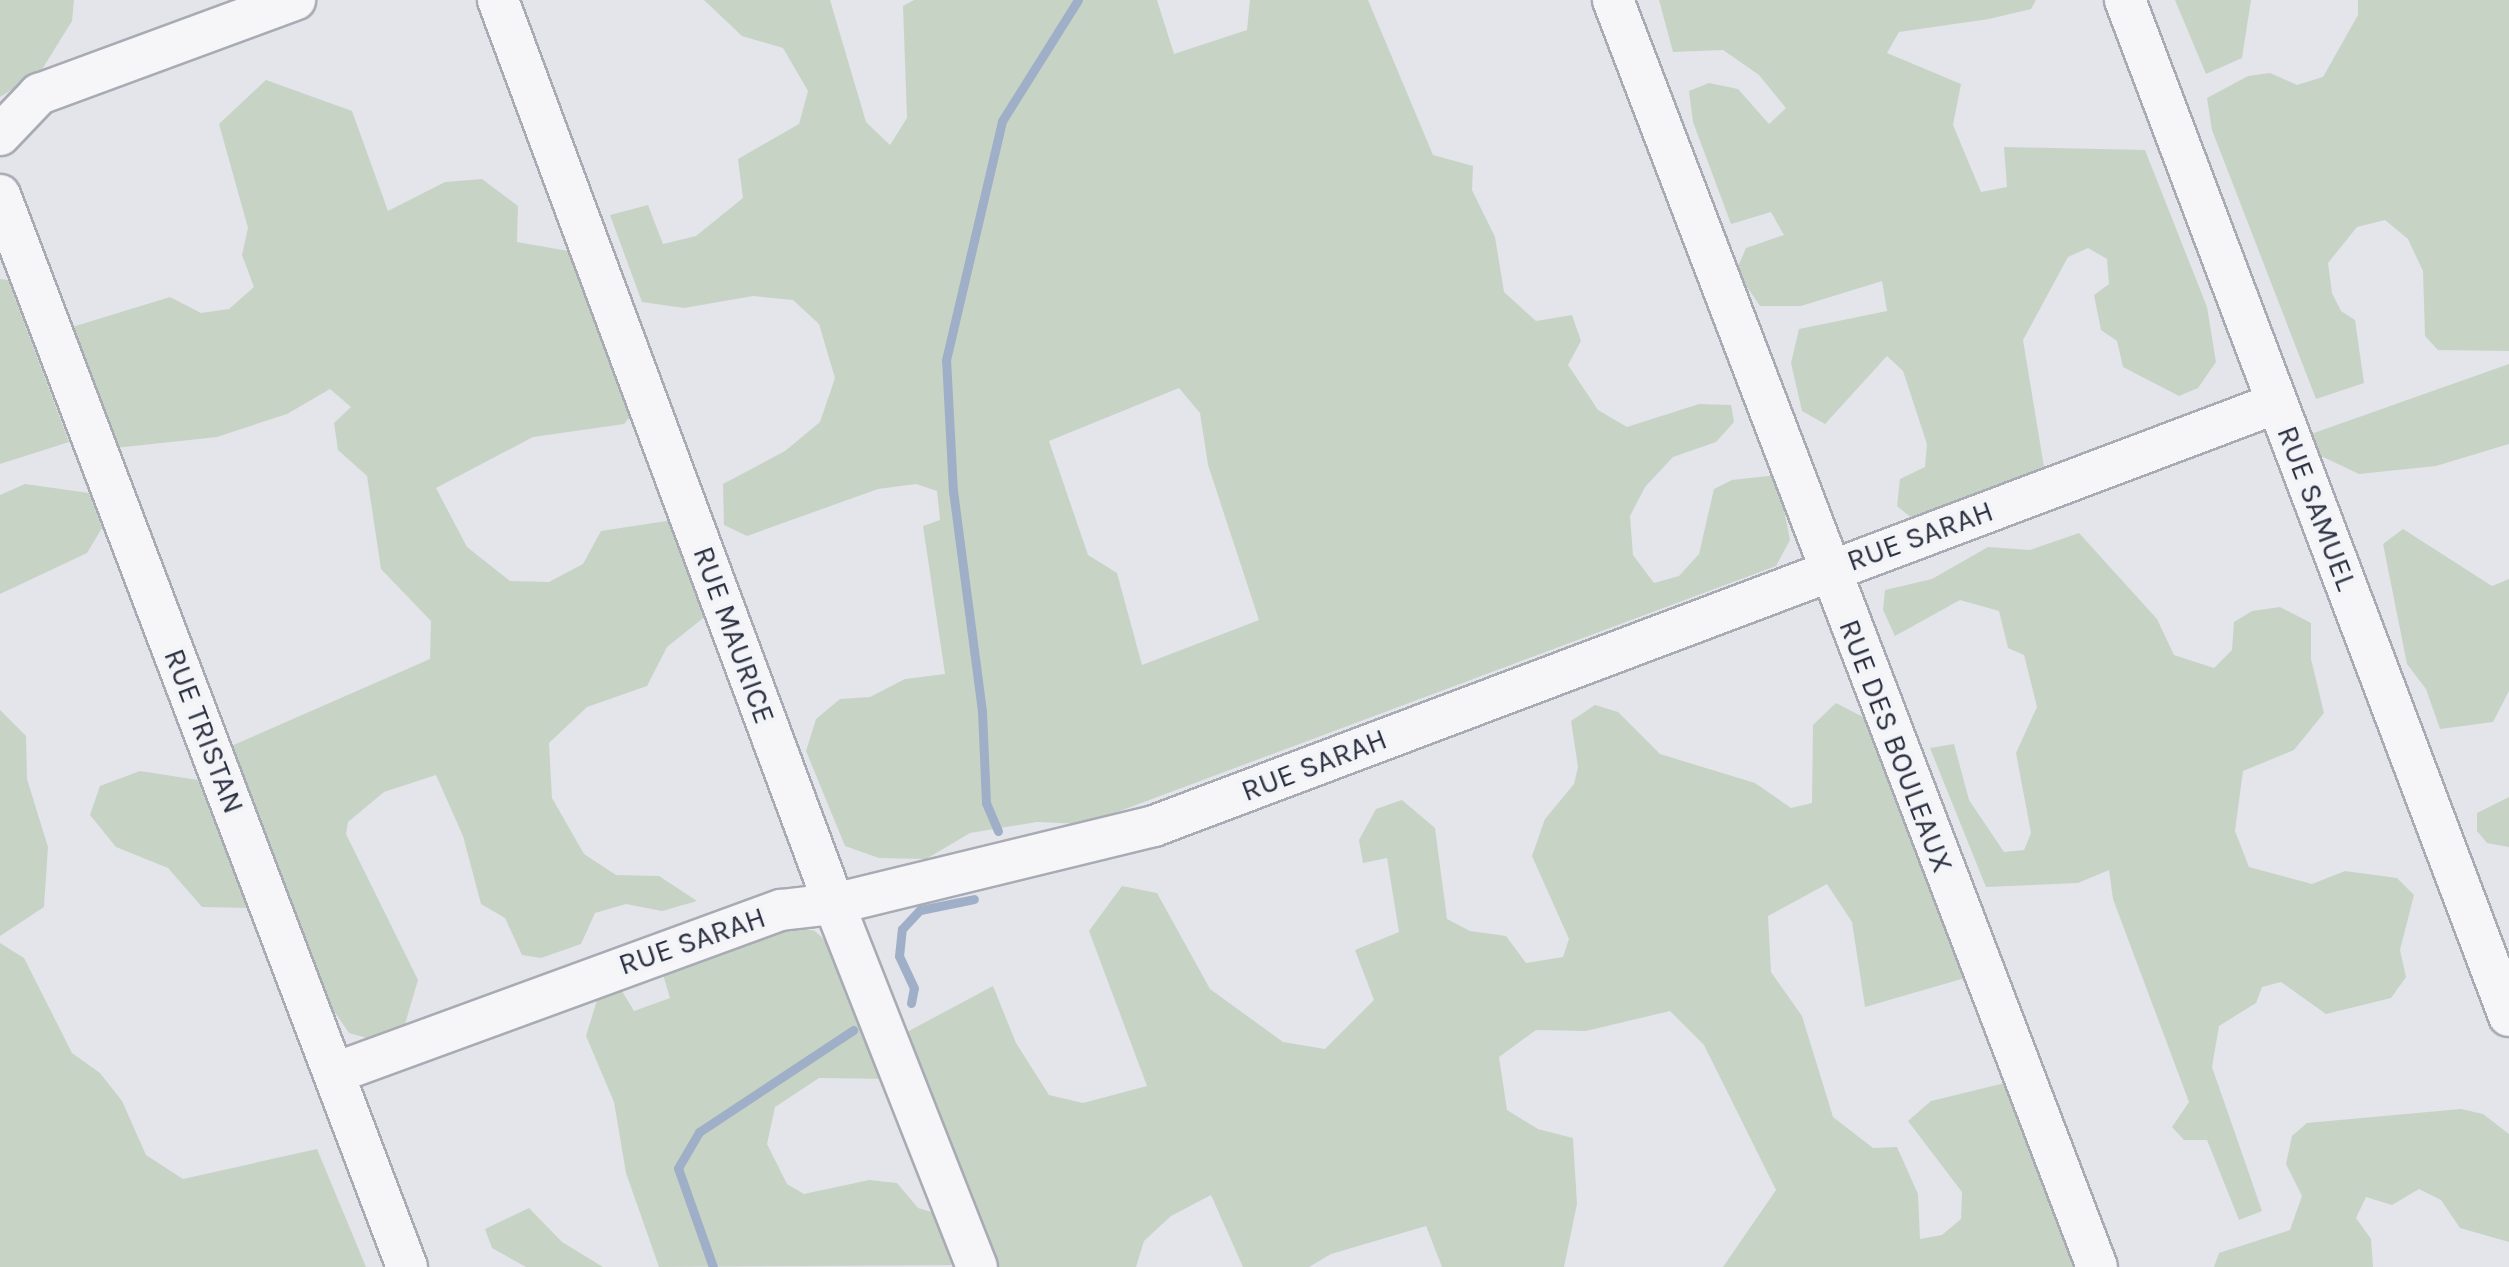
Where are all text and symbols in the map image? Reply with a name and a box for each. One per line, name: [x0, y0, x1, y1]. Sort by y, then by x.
street label: RUE SAMUEL: [2269, 421, 2365, 595]
street label: RUE SARAH: [1842, 493, 1998, 579]
street label: RUE MAURICE: [685, 541, 783, 729]
street label: RUE DES BOULEAUX: [1831, 614, 1961, 878]
street label: RUE TRISTAN: [156, 644, 252, 818]
street label: RUE SARAH: [1236, 721, 1392, 809]
street label: RUE SARAH: [614, 899, 770, 983]

